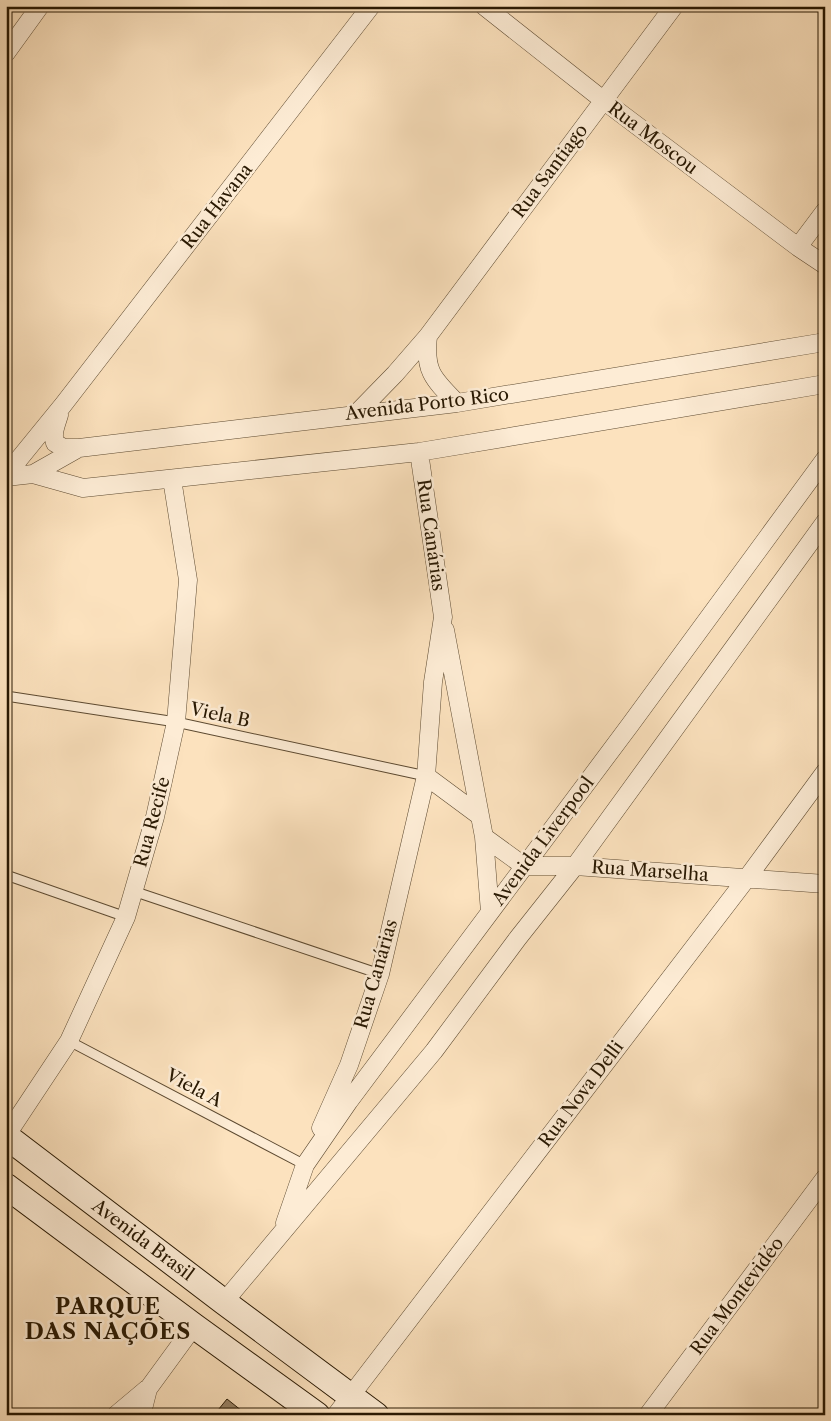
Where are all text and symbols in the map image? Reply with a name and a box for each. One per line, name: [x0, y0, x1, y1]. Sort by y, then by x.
street label: Rua Moscou: [604, 97, 702, 179]
street label: Rua Santiago: [508, 120, 592, 222]
street label: Rua Havana: [177, 159, 257, 253]
street label: Avenida Porto Rico: [343, 383, 510, 425]
street label: Rua Canárias: [412, 478, 450, 592]
street label: Viela B: [187, 698, 252, 732]
street label: Avenida Liverpool: [487, 772, 599, 911]
street label: Rua Recife: [129, 774, 175, 870]
street label: Rua Marselha: [591, 856, 710, 886]
street label: Rua Canárias: [350, 917, 402, 1031]
street label: Rua Nova Delli: [534, 1036, 628, 1151]
street label: Viela A: [161, 1064, 226, 1112]
street label: Avenida Brasil: [87, 1194, 198, 1285]
street label: Rua Montevidéo: [686, 1233, 788, 1359]
district label: PARQUE DAS NAÇÕES: [25, 1293, 191, 1345]

